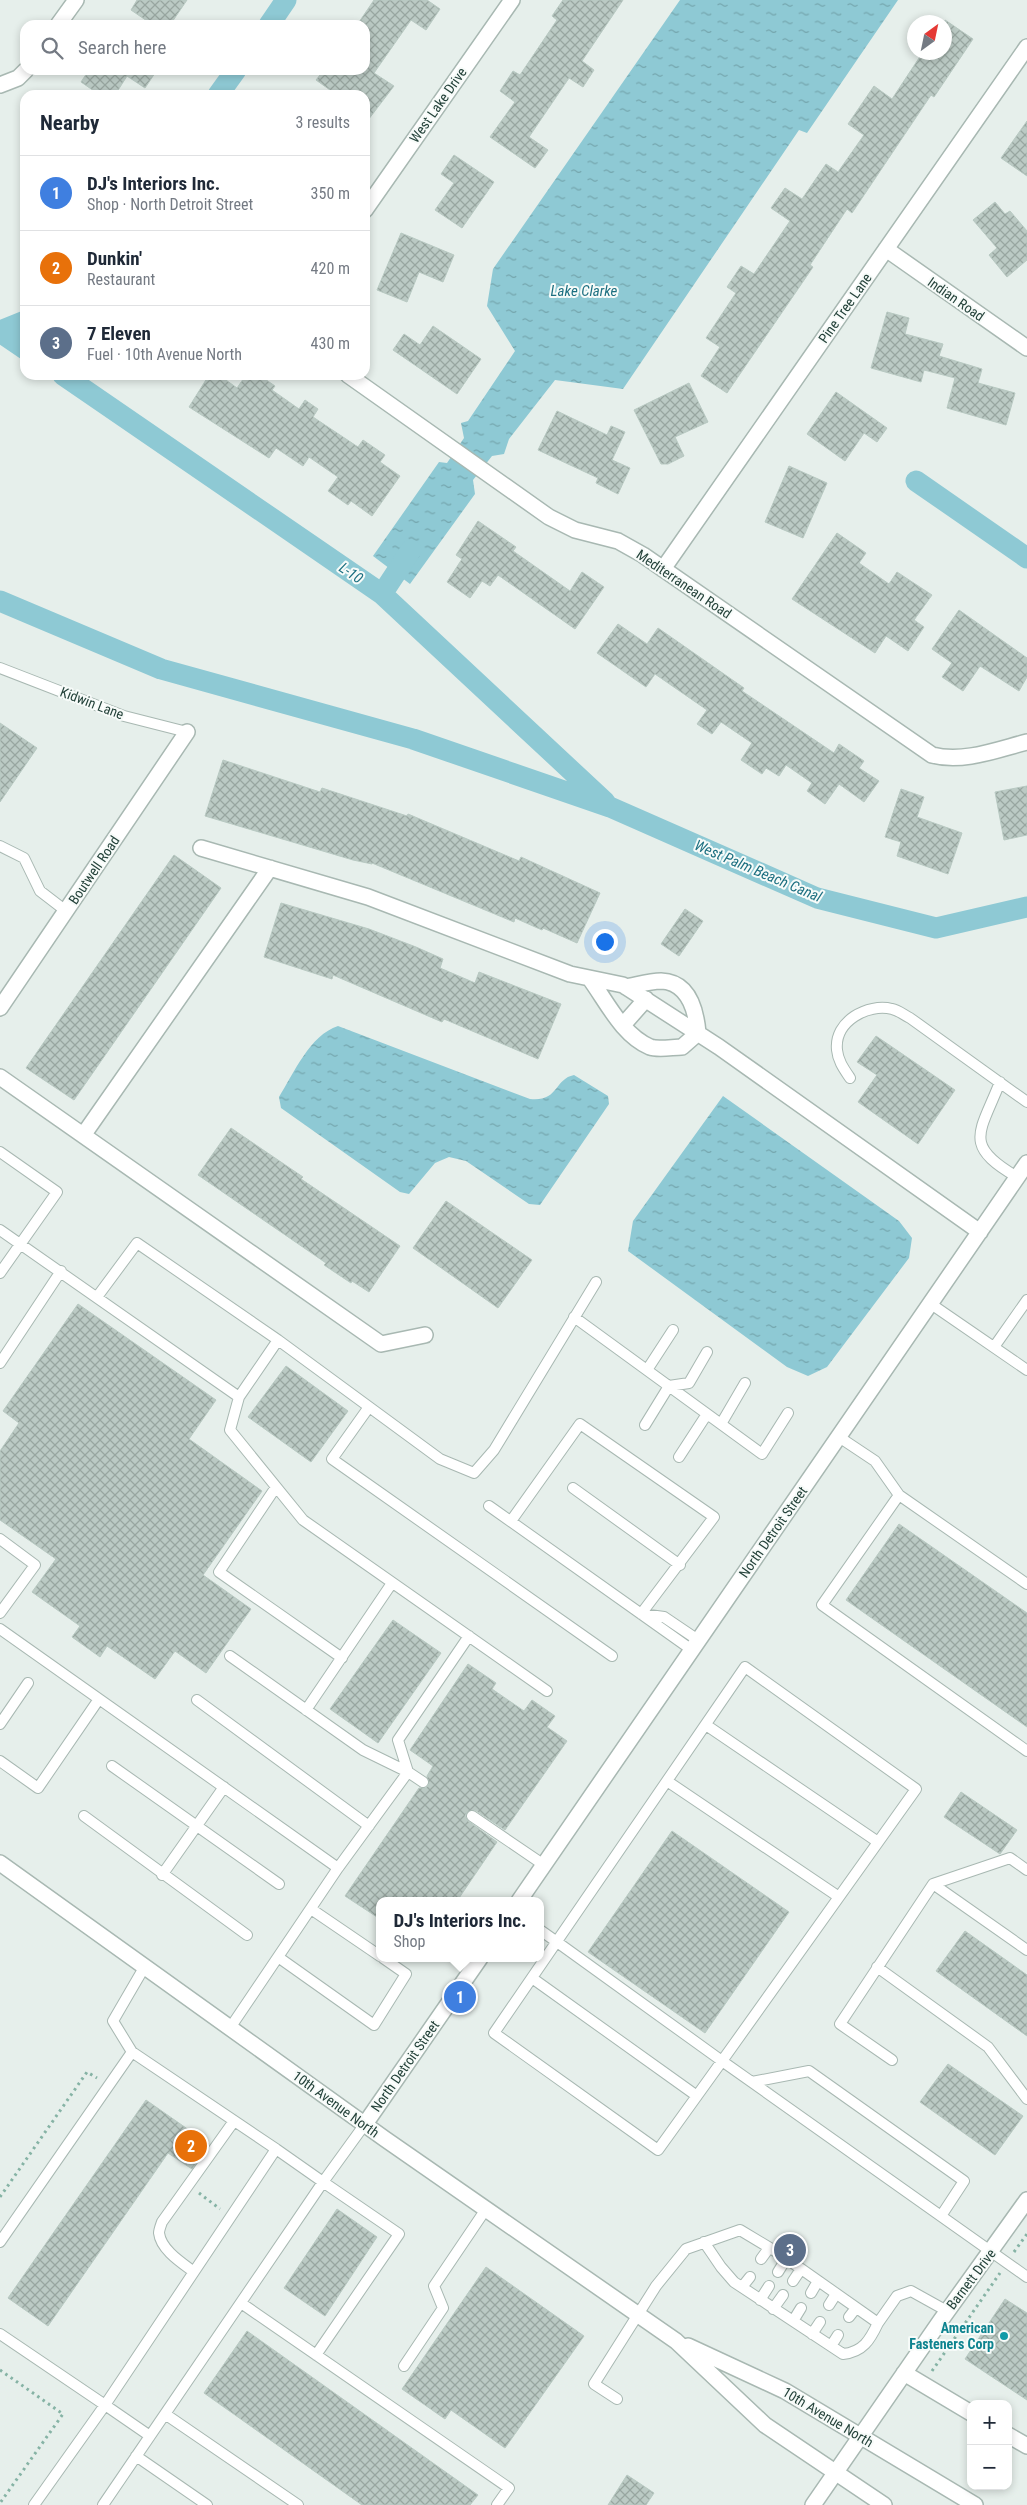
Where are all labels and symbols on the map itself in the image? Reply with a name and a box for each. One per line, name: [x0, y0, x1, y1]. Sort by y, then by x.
north arrow: [907, 15, 952, 60]
street label: West Lake Drive: [406, 64, 470, 146]
street label: Pine Tree Lane: [815, 270, 875, 346]
street label: Indian Road: [925, 274, 987, 324]
water label: Lake Clarke: [551, 282, 618, 300]
street label: Mediterranean Road: [633, 546, 735, 622]
water label: L-10: [336, 559, 366, 587]
street label: Kidwin Lane: [58, 684, 126, 723]
street label: Boutwell Road: [65, 833, 123, 907]
water label: West Palm Beach Canal: [692, 836, 825, 906]
your location: [592, 929, 618, 955]
street label: North Detroit Street: [736, 1483, 810, 1581]
pin: 1: [444, 1978, 476, 2016]
street label: North Detroit Street: [368, 2017, 442, 2115]
street label: 10th Avenue North: [290, 2067, 382, 2141]
pin: 2: [175, 2127, 207, 2165]
pin: 3: [774, 2231, 806, 2269]
street label: Barnett Drive: [943, 2245, 999, 2312]
place label: American Fasteners Corp: [909, 2320, 994, 2352]
marker: American Fasteners Corp: [998, 2330, 1010, 2342]
street label: 10th Avenue North: [780, 2384, 876, 2450]

